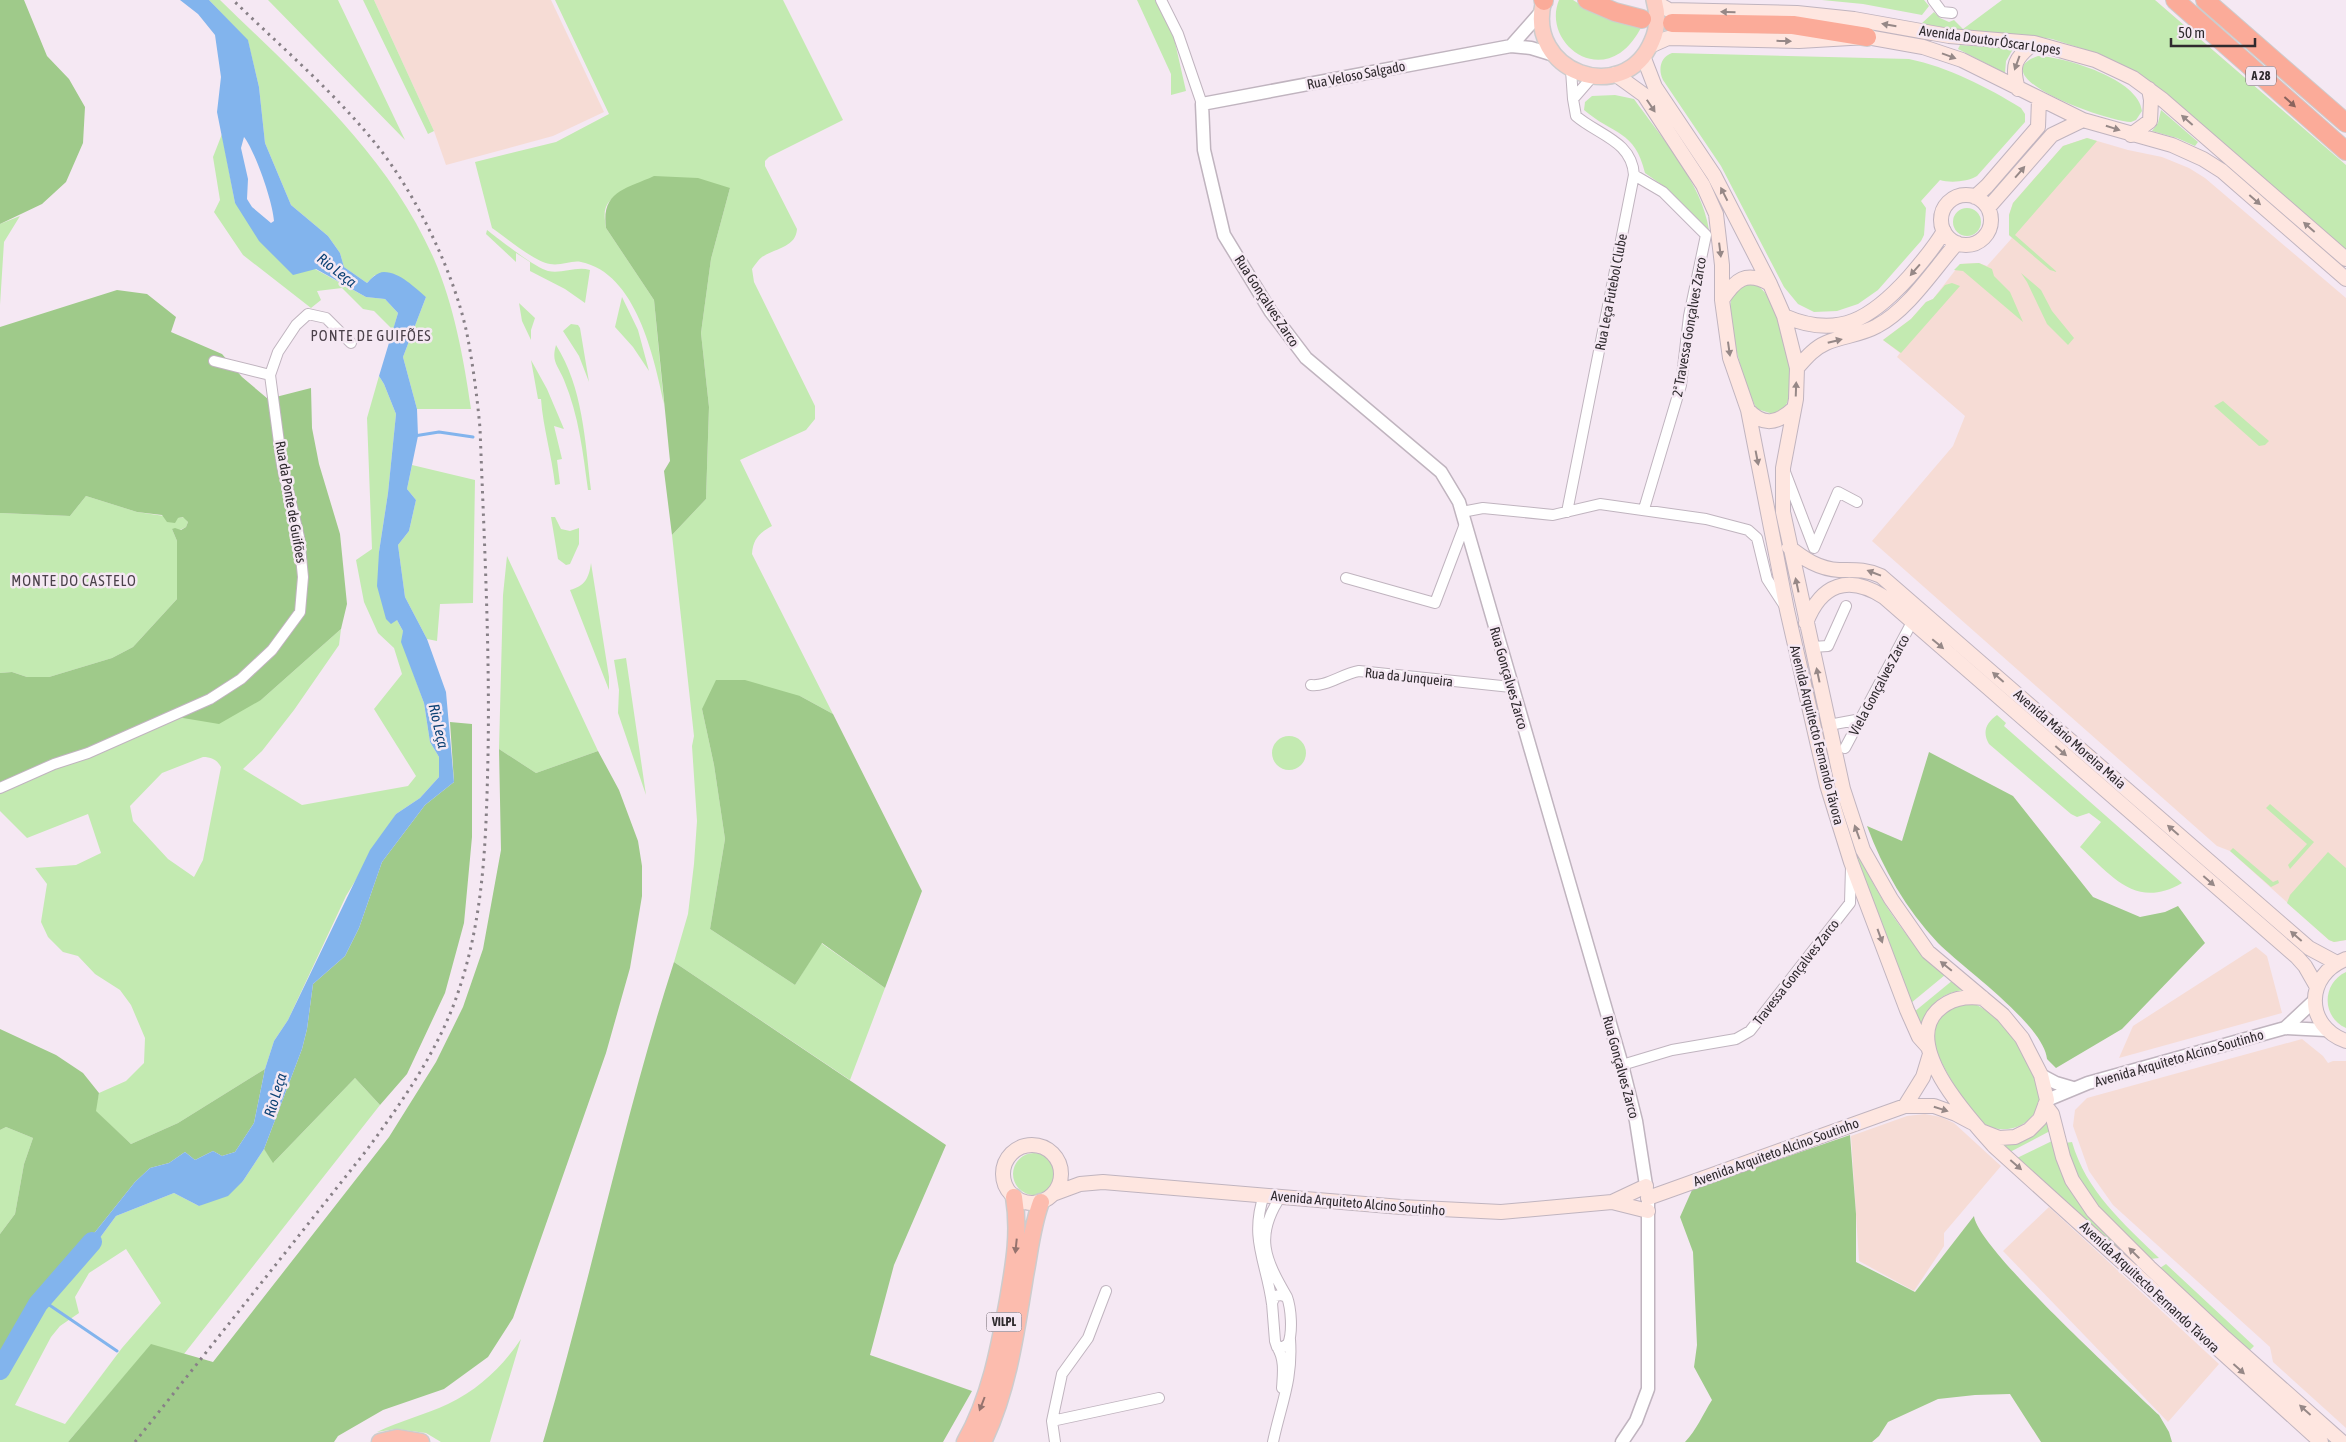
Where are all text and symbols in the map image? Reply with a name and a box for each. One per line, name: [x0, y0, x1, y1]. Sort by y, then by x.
one-way arrow: [1719, 7, 1735, 15]
scale bar: [2171, 15, 2255, 47]
one-way arrow: [1881, 20, 1897, 28]
street label: Avenida Doutor Óscar Lopes: [1918, 22, 2062, 58]
text: 50 m: [2178, 24, 2205, 41]
one-way arrow: [1776, 37, 1792, 45]
one-way arrow: [1941, 53, 1956, 60]
one-way arrow: [2013, 56, 2021, 71]
street label: Rua Veloso Salgado: [1305, 58, 1407, 92]
road number: A 28: [2246, 66, 2276, 85]
one-way arrow: [2284, 96, 2296, 108]
one-way arrow: [1646, 99, 1656, 113]
one-way arrow: [2181, 114, 2193, 126]
one-way arrow: [2105, 125, 2120, 133]
one-way arrow: [2015, 165, 2026, 178]
one-way arrow: [1720, 186, 1728, 201]
one-way arrow: [2249, 194, 2261, 206]
one-way arrow: [2304, 221, 2316, 233]
street label: Rua Leça Futebol Clube: [1592, 232, 1630, 352]
one-way arrow: [1717, 242, 1725, 258]
water label: Rio Leça: [314, 249, 360, 291]
street label: Rua Gonçalves Zarco: [1231, 252, 1303, 350]
street label: 2ª Travessa Gonçalves Zarco: [1669, 256, 1709, 398]
one-way arrow: [1909, 263, 1920, 276]
district label: PONTE DE GUIFÕES: [311, 327, 431, 344]
one-way arrow: [1828, 336, 1843, 344]
one-way arrow: [1725, 341, 1733, 357]
one-way arrow: [1792, 381, 1800, 397]
street label: Rua da Ponte de Guifões: [272, 440, 310, 564]
one-way arrow: [1753, 450, 1761, 466]
one-way arrow: [1866, 569, 1881, 577]
district label: MONTE DO CASTELO: [11, 572, 137, 589]
one-way arrow: [1793, 576, 1801, 592]
street label: Rua Gonçalves Zarco: [1487, 625, 1531, 731]
street label: Viela Gonçalves Zarco: [1846, 632, 1912, 738]
one-way arrow: [1932, 638, 1944, 649]
street label: Avenida Arquitecto Fernando Távora: [1787, 644, 1847, 826]
street label: Rua da Junqueira: [1364, 664, 1454, 690]
one-way arrow: [1814, 667, 1822, 682]
one-way arrow: [1993, 671, 2005, 683]
street label: Avenida Mário Moreira Maia: [2011, 686, 2129, 792]
water label: Rio Leça: [426, 702, 452, 750]
one-way arrow: [2054, 745, 2067, 756]
one-way arrow: [1853, 824, 1861, 839]
one-way arrow: [2167, 824, 2180, 835]
one-way arrow: [2202, 875, 2215, 886]
street label: Travessa Gonçalves Zarco: [1750, 916, 1842, 1028]
one-way arrow: [1877, 929, 1884, 944]
one-way arrow: [2290, 931, 2303, 942]
one-way arrow: [1939, 961, 1952, 972]
street label: Rua Gonçalves Zarco: [1600, 1014, 1642, 1120]
street label: Avenida Arquiteto Alcino Soutinho: [2093, 1026, 2265, 1090]
water label: Rio Leça: [260, 1071, 290, 1119]
one-way arrow: [1934, 1105, 1949, 1113]
street label: Avenida Arquiteto Alcino Soutinho: [1691, 1115, 1861, 1189]
one-way arrow: [2009, 1159, 2021, 1171]
street label: Avenida Arquiteto Alcino Soutinho: [1270, 1187, 1446, 1219]
street label: Avenida Arquitecto Fernando Távora: [2077, 1218, 2223, 1356]
one-way arrow: [1012, 1238, 1020, 1254]
one-way arrow: [2128, 1247, 2140, 1259]
road number: VILPL: [986, 1312, 1022, 1331]
one-way arrow: [2233, 1363, 2245, 1375]
one-way arrow: [978, 1397, 985, 1412]
one-way arrow: [2299, 1404, 2312, 1415]

